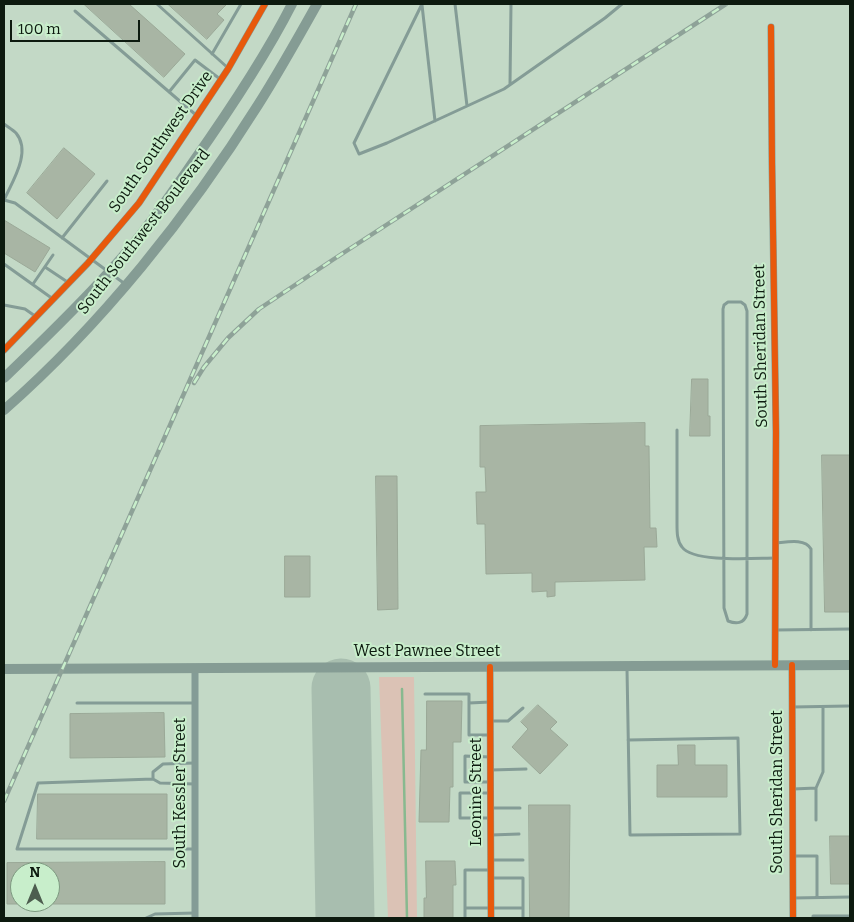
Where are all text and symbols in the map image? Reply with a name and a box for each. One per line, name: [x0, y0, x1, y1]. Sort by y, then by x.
scale bar: [12, 10, 142, 42]
text: 100 m: [18, 20, 61, 38]
street label: South Southwest Drive: [105, 68, 217, 216]
street label: South Southwest Boulevard: [74, 146, 214, 318]
street label: South Sheridan Street: [750, 264, 772, 428]
street label: West Pawnee Street: [354, 642, 500, 662]
street label: South Sheridan Street: [768, 710, 788, 874]
street label: South Kessler Street: [171, 718, 191, 868]
street label: Leonine Street: [467, 738, 487, 846]
north arrow: [10, 862, 60, 912]
text: N: [30, 864, 40, 881]

